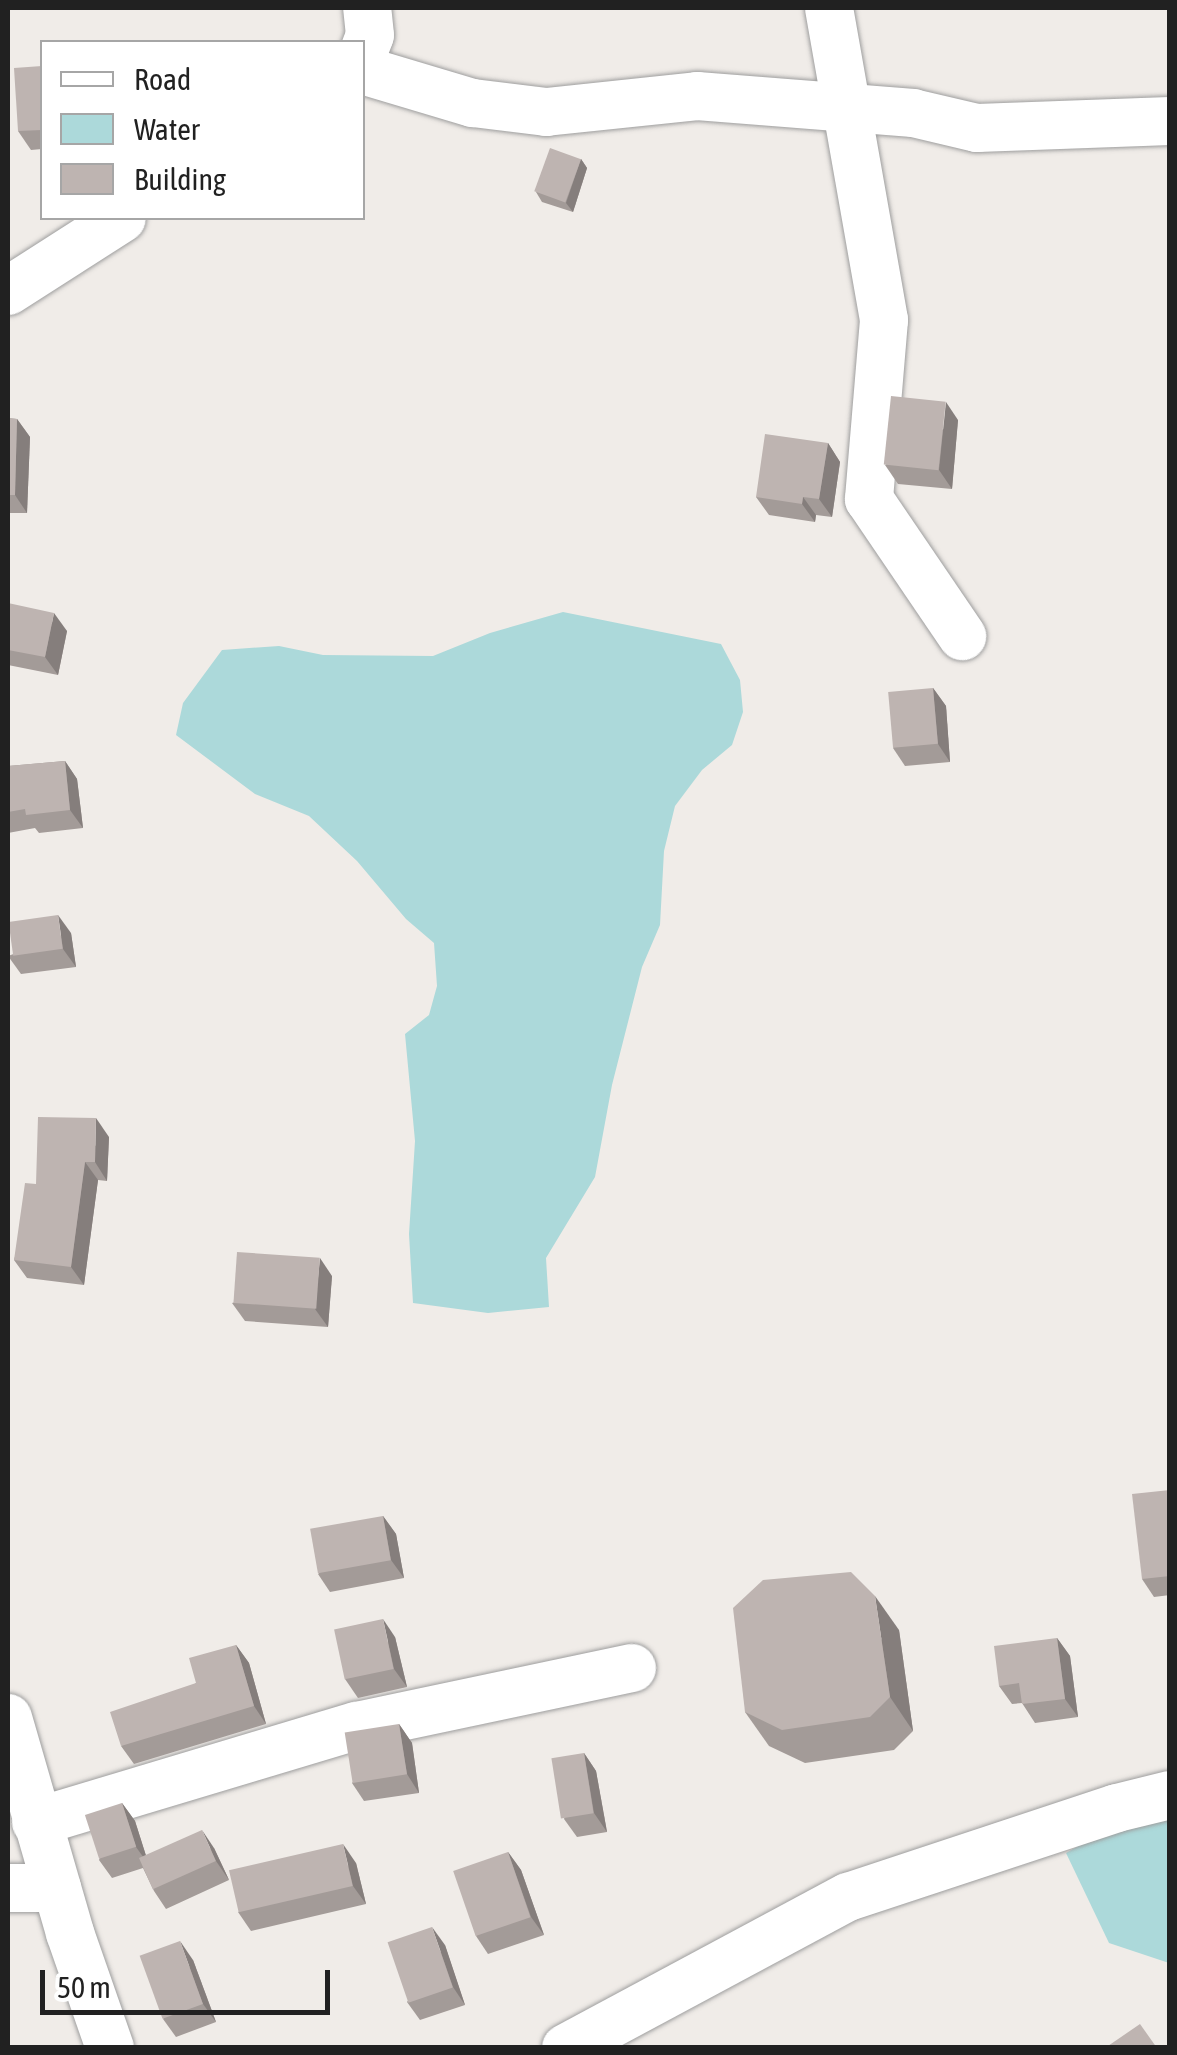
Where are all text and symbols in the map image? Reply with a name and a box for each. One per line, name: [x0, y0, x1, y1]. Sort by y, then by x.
legend: [40, 40, 365, 220]
text: Road: [134, 62, 191, 96]
text: Water: [134, 112, 200, 146]
text: Building: [134, 162, 226, 196]
scale bar: [45, 1950, 335, 2012]
text: 50 m: [57, 1970, 111, 2004]

